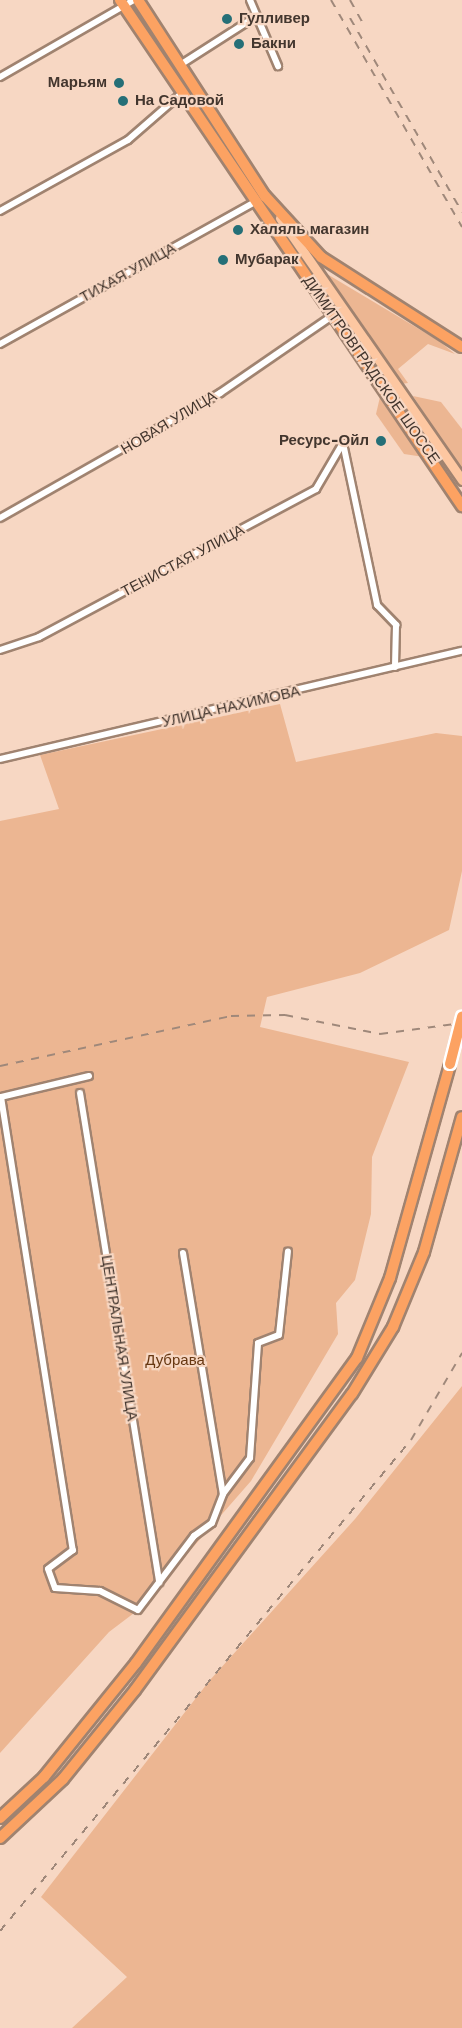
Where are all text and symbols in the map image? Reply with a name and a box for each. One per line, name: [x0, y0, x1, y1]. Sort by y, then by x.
place label: Гулливер: [239, 10, 310, 28]
marker: Гулливер: [220, 12, 234, 26]
place label: Бакни: [251, 35, 296, 53]
marker: Бакни: [232, 37, 246, 51]
place label: Марьям: [48, 74, 107, 92]
marker: Марьям: [112, 76, 126, 90]
place label: На Садовой: [135, 92, 224, 110]
marker: На Садовой: [116, 94, 130, 108]
place label: Халяль магазин: [250, 221, 369, 239]
marker: Халяль магазин: [231, 223, 245, 237]
street label: ТИХАЯ УЛИЦА: [77, 239, 179, 307]
place label: Мубарак: [235, 251, 298, 269]
marker: Мубарак: [216, 253, 230, 267]
street label: ДИМИТРОВГРАДСКОЕ ШОССЕ: [299, 272, 443, 468]
street label: НОВАЯ УЛИЦА: [118, 387, 220, 459]
place label: Ресурс-Ойл: [279, 432, 369, 450]
marker: Ресурс-Ойл: [374, 434, 388, 448]
street label: ТЕНИСТАЯ УЛИЦА: [119, 521, 247, 601]
street label: УЛИЦА НАХИМОВА: [160, 682, 302, 732]
street label: ЦЕНТРАЛЬНАЯ УЛИЦА: [97, 1254, 141, 1422]
park label: Дубрава: [145, 1352, 205, 1370]

